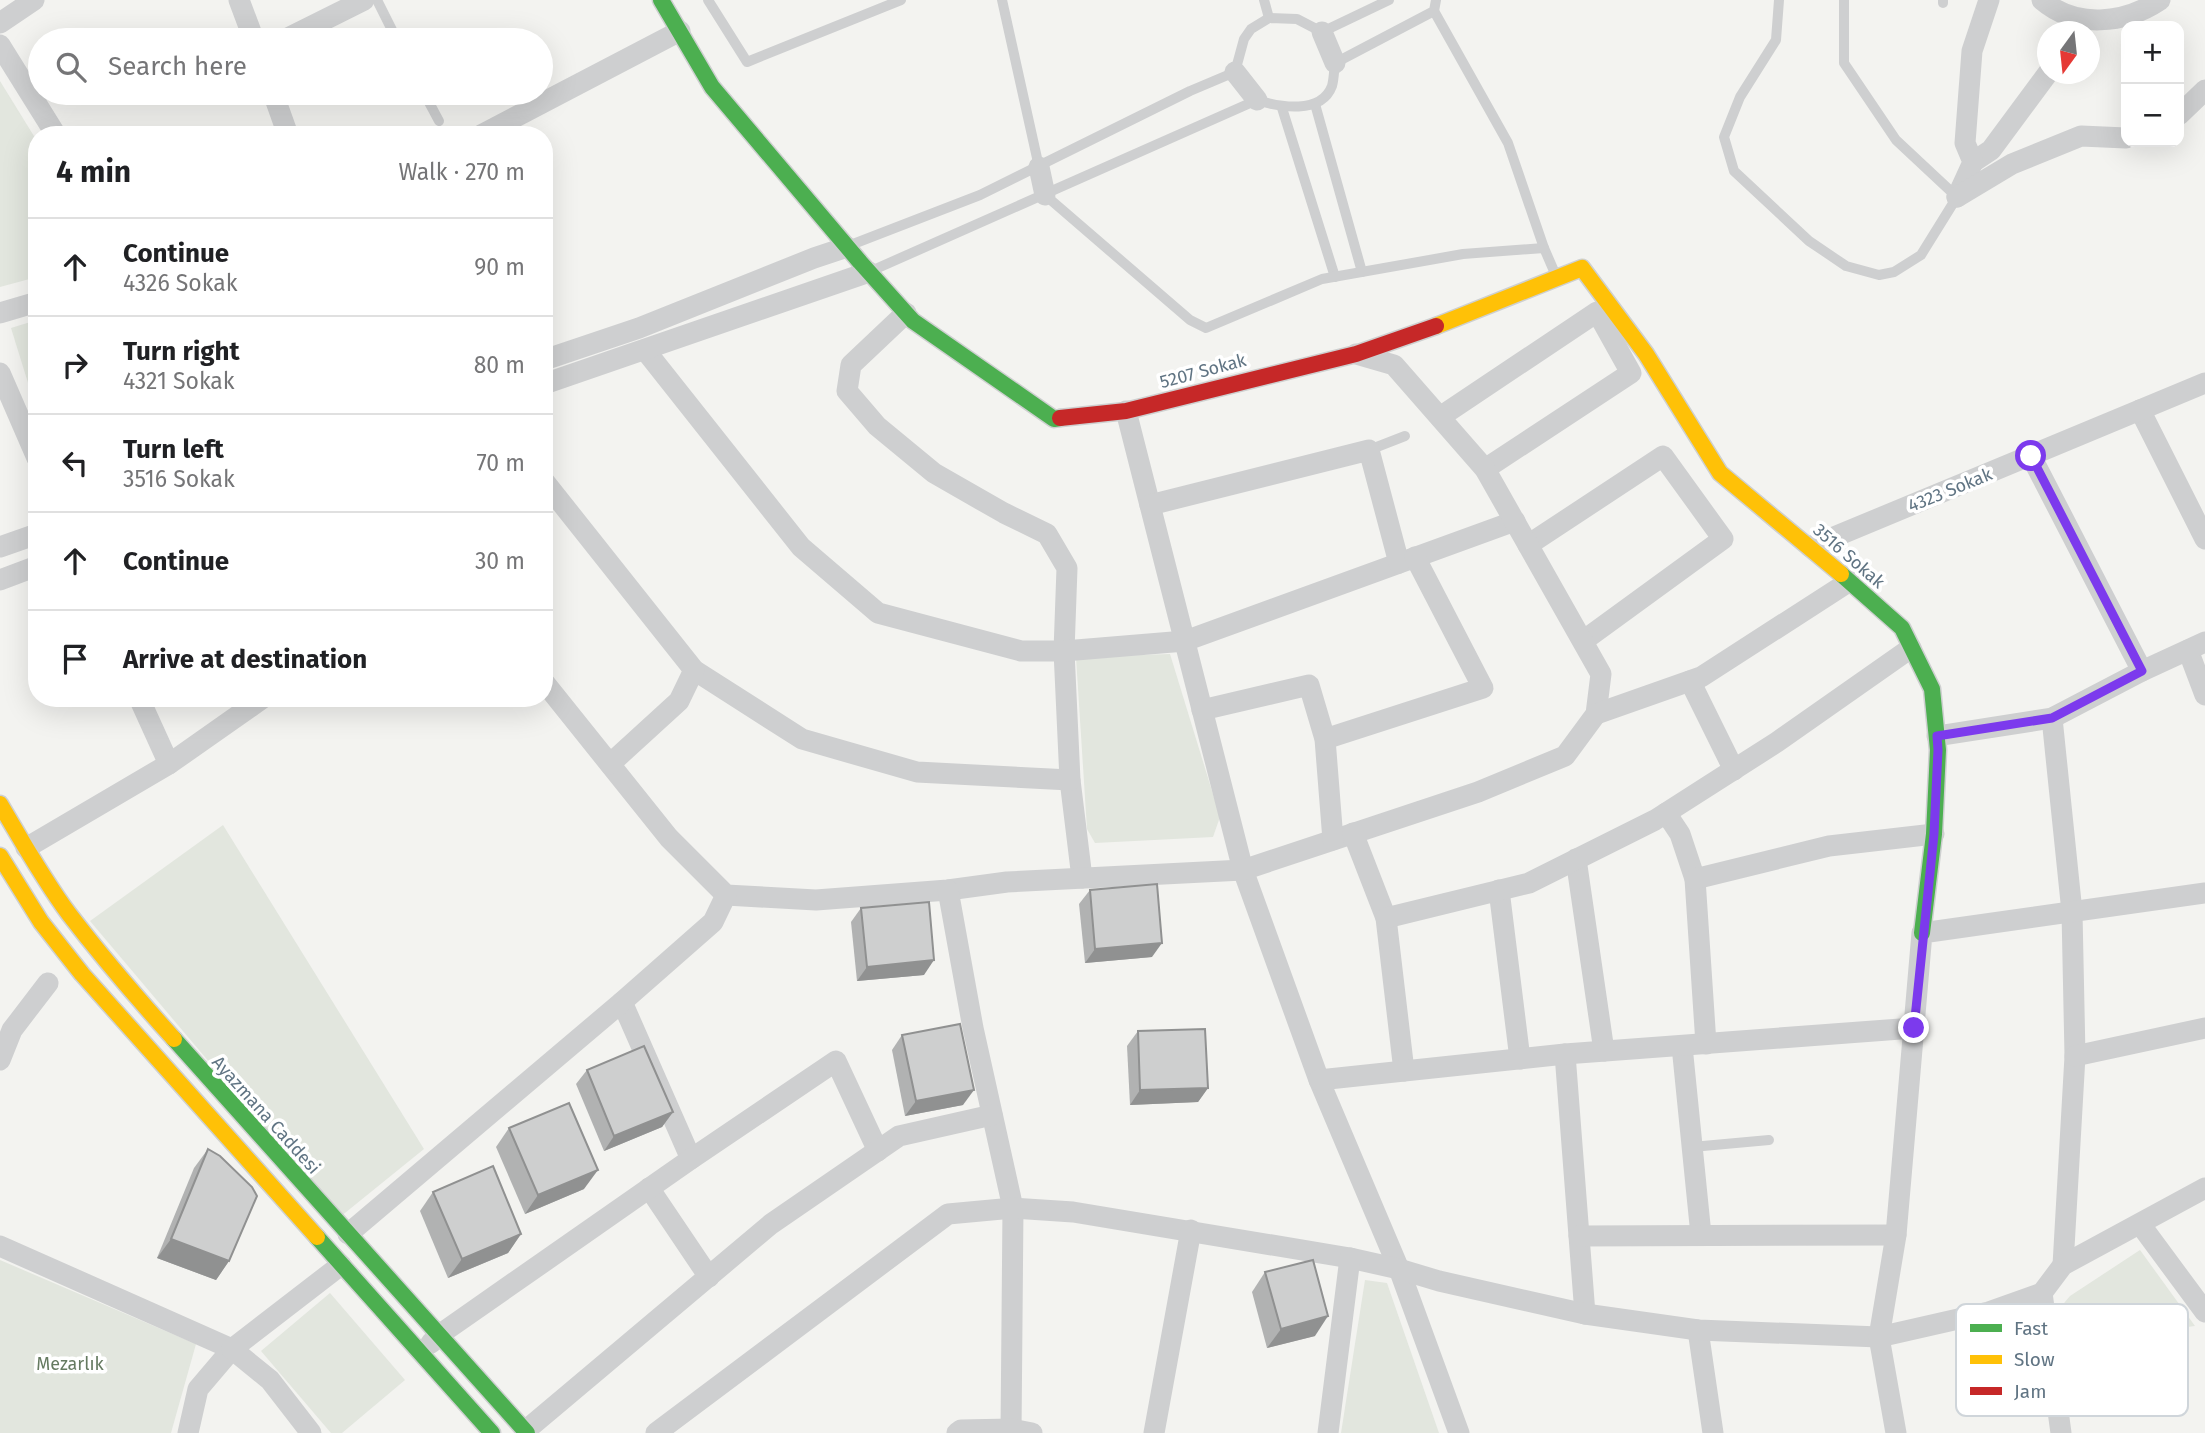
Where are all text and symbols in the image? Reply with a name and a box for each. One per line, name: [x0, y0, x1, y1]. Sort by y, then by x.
north arrow: [2037, 21, 2100, 84]
map controls: [2121, 21, 2184, 147]
button: +: [2121, 21, 2184, 84]
search box: [28, 28, 553, 105]
icon: search: [52, 48, 90, 86]
text: Search here: [108, 51, 247, 82]
button: −: [2121, 84, 2184, 147]
text: 4 min: [56, 154, 131, 190]
text: Walk · 270 m: [398, 158, 525, 186]
text: Continue: [123, 238, 229, 269]
icon: ahead: [56, 248, 94, 286]
text: 90 m: [474, 253, 525, 281]
text: 4326 Sokak: [123, 269, 238, 297]
text: Turn right: [123, 336, 240, 367]
icon: right: [56, 346, 94, 384]
street label: 5207 Sokak: [1157, 349, 1249, 393]
text: 80 m: [474, 351, 525, 379]
text: 4321 Sokak: [123, 367, 235, 395]
text: Turn left: [123, 434, 224, 465]
route start: [2015, 440, 2046, 471]
icon: left: [56, 444, 94, 482]
text: 70 m: [476, 449, 525, 477]
street label: 4323 Sokak: [1905, 463, 1996, 517]
text: 3516 Sokak: [123, 465, 235, 493]
street label: 3516 Sokak: [1809, 519, 1890, 594]
icon: ahead: [56, 542, 94, 580]
text: Continue: [123, 546, 229, 577]
text: 30 m: [475, 547, 525, 575]
icon: arrive: [56, 640, 94, 678]
text: Arrive at destination: [123, 644, 367, 675]
route end: [1898, 1012, 1929, 1043]
street label: Ayazmana Caddesi: [207, 1051, 325, 1179]
legend: [1956, 1304, 2188, 1416]
text: Fast: [2014, 1317, 2048, 1340]
text: Slow: [2014, 1348, 2055, 1371]
park label: Mezarlık: [36, 1353, 105, 1375]
text: Jam: [2014, 1380, 2046, 1403]

